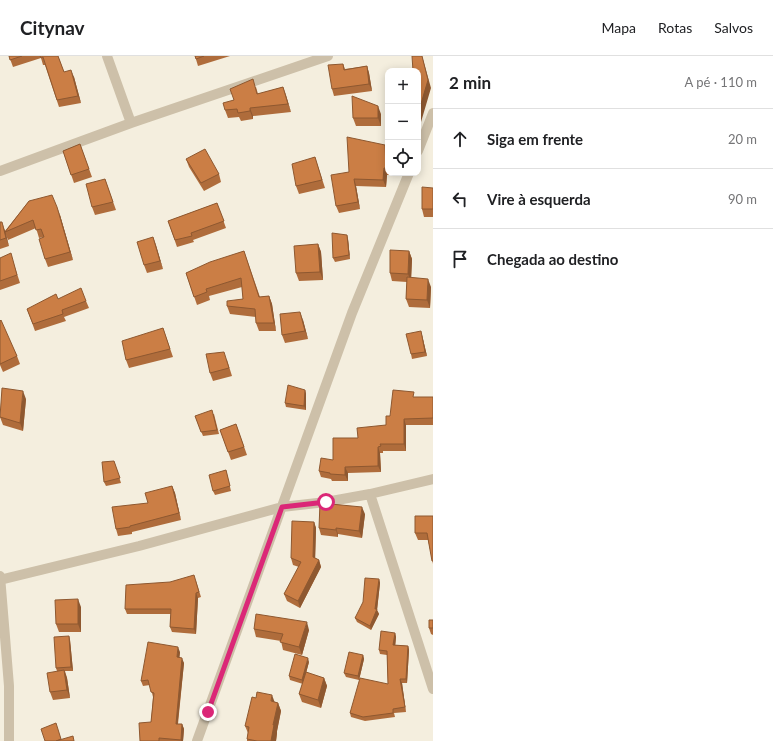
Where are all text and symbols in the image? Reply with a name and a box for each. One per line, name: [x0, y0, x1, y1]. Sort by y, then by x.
text: Citynav: [20, 16, 85, 39]
text: Mapa: [601, 19, 636, 36]
text: Rotas: [658, 19, 692, 36]
text: Salvos: [714, 19, 753, 36]
map controls: [385, 68, 421, 176]
button: +: [385, 68, 421, 104]
text: 2 min: [449, 72, 491, 93]
text: A pé · 110 m: [684, 74, 757, 90]
button: −: [385, 104, 421, 140]
icon: ahead: [449, 128, 471, 150]
text: Siga em frente: [487, 130, 583, 148]
text: 20 m: [728, 131, 757, 147]
button: locate: [385, 140, 421, 176]
icon: left: [449, 188, 471, 210]
text: Vire à esquerda: [487, 190, 591, 208]
text: 90 m: [728, 191, 757, 207]
icon: arrive: [449, 248, 471, 270]
text: Chegada ao destino: [487, 250, 618, 268]
route start: [317, 493, 335, 511]
route end: [199, 703, 217, 721]

